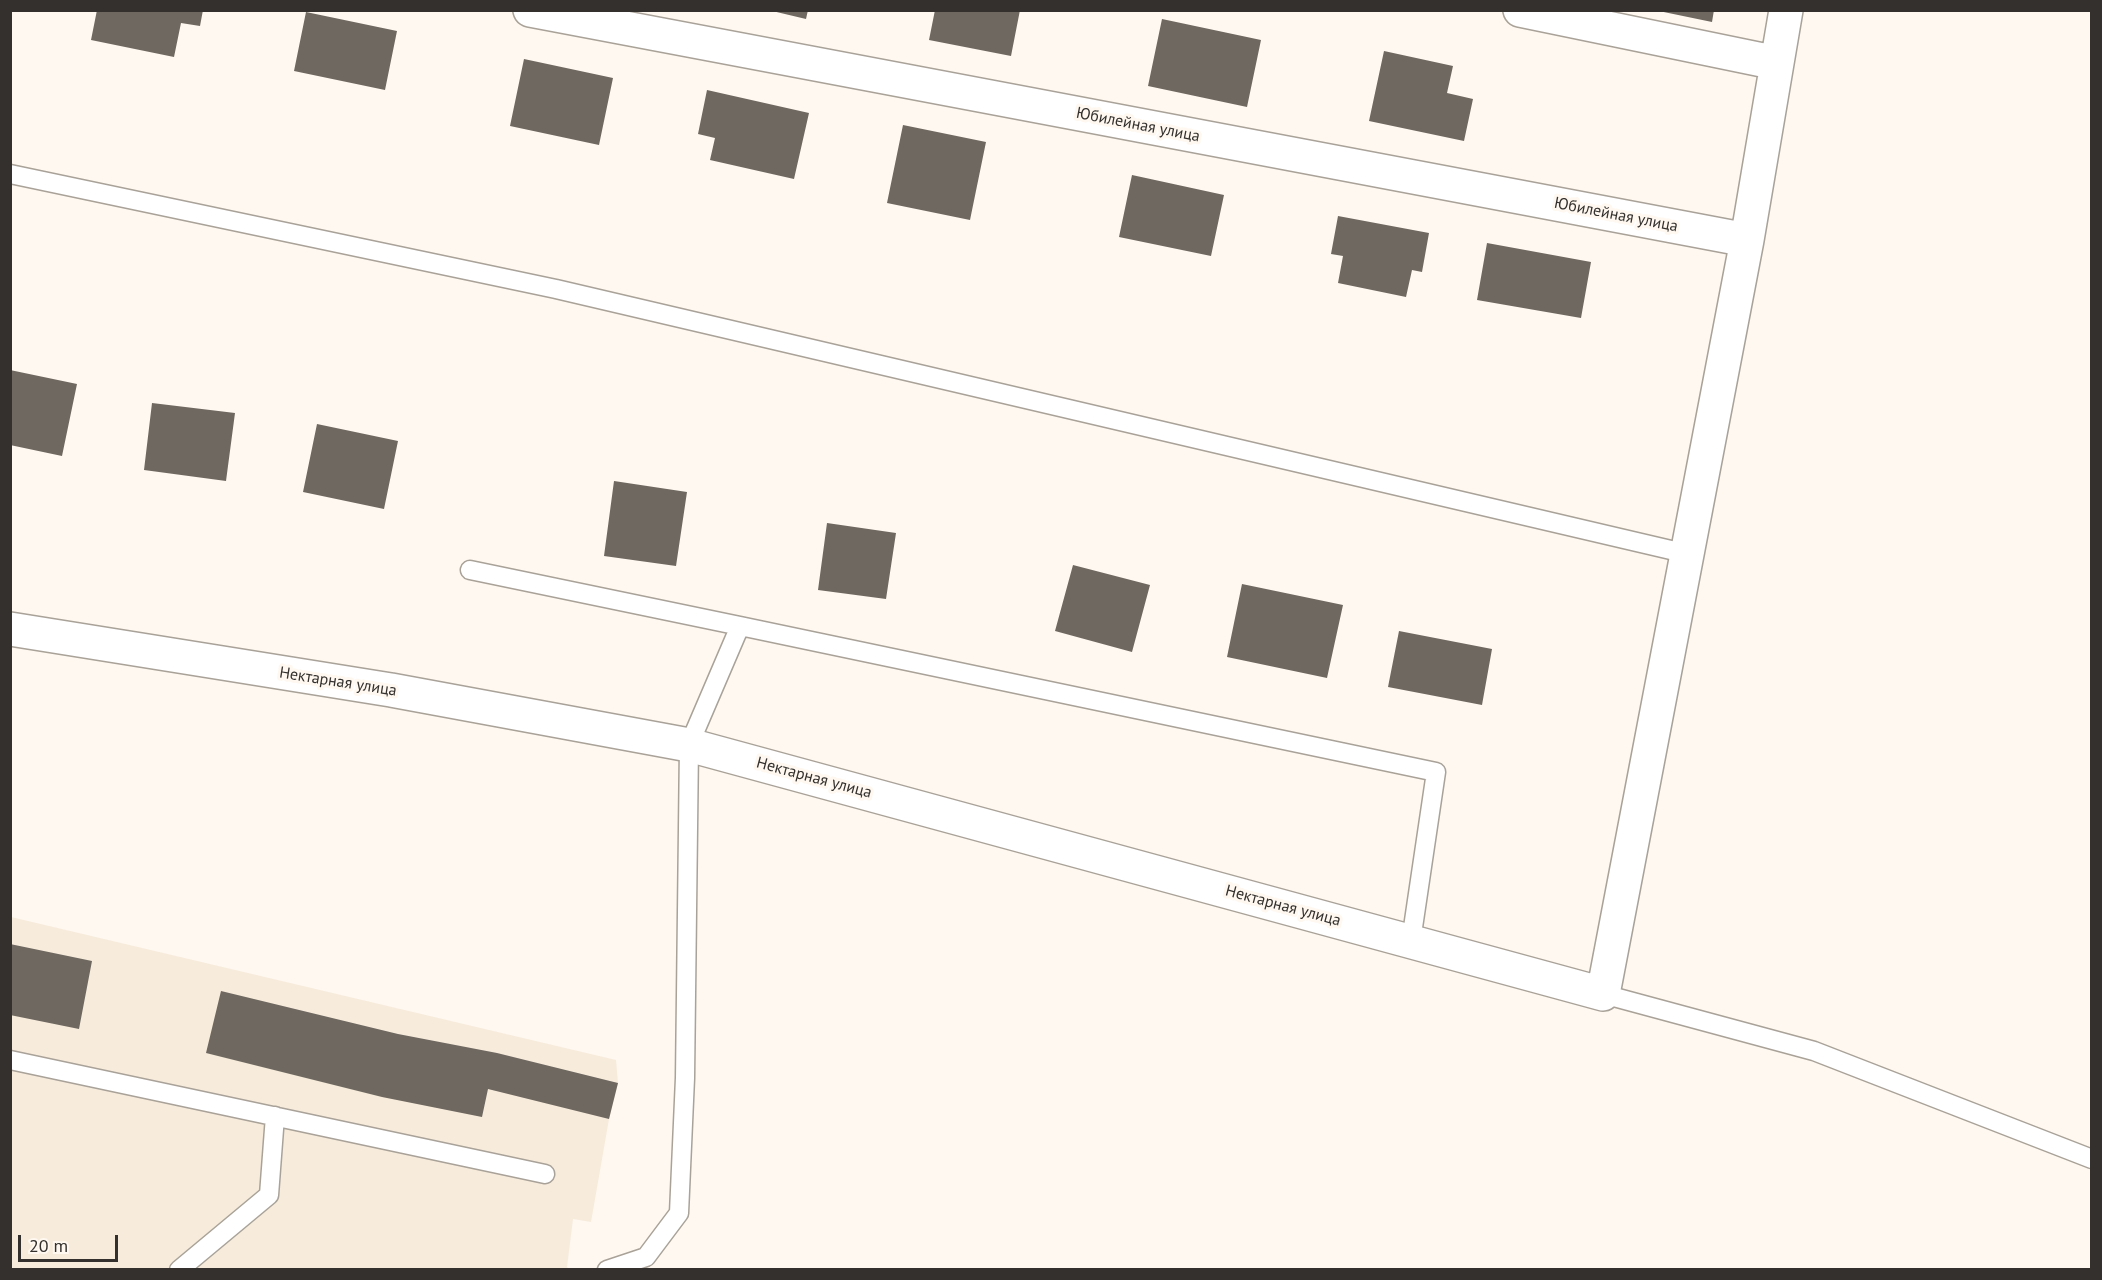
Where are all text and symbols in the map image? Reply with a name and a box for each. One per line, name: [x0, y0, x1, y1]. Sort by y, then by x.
street label: Юбилейная улица: [1074, 104, 1202, 146]
street label: Юбилейная улица: [1552, 194, 1680, 236]
street label: Нектарная улица: [278, 663, 398, 701]
street label: Нектарная улица: [754, 753, 874, 803]
street label: Нектарная улица: [1223, 881, 1343, 931]
scale bar: [21, 1223, 122, 1261]
text: 20 m: [29, 1234, 68, 1257]

